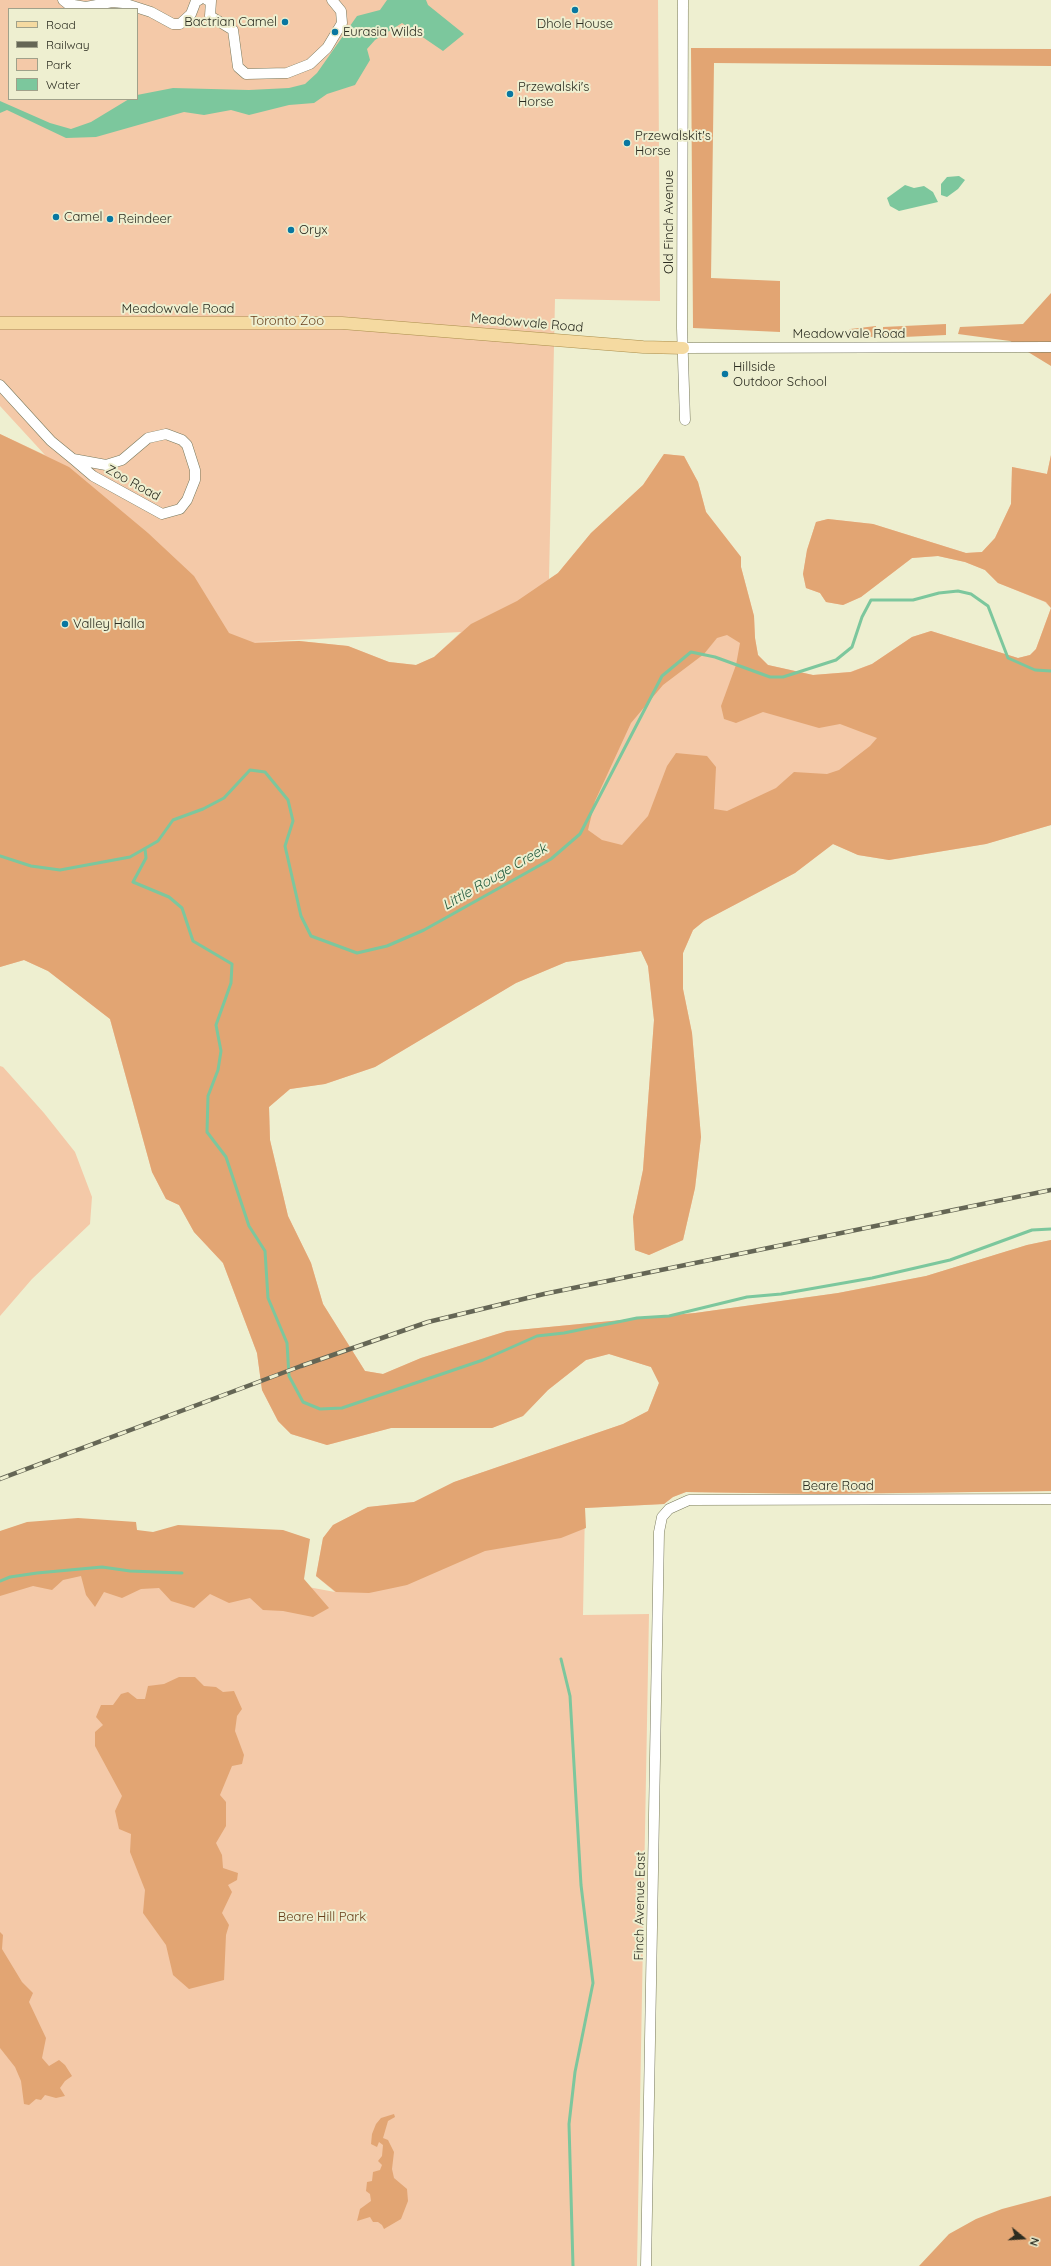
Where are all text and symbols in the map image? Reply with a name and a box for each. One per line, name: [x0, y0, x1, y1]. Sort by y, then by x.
marker: Dhole House: [570, 5, 580, 15]
legend: [8, 8, 138, 100]
place label: Bactrian Camel: [184, 14, 277, 30]
place label: Dhole House: [537, 16, 613, 32]
text: Road: [46, 17, 76, 32]
marker: Bactrian Camel: [280, 17, 290, 27]
place label: Eurasia Wilds: [343, 24, 423, 40]
marker: Eurasia Wilds: [330, 27, 340, 37]
text: Railway: [46, 37, 90, 52]
text: Park: [46, 57, 71, 72]
text: Water: [46, 77, 80, 92]
place label: Przewalski's Horse: [518, 79, 589, 110]
marker: Przewalski's Horse: [505, 89, 515, 99]
place label: Przewalskit's Horse: [635, 128, 711, 159]
marker: Przewalskit's Horse: [622, 138, 632, 148]
street label: Old Finch Avenue: [661, 170, 677, 274]
place label: Camel: [64, 209, 103, 225]
place label: Reindeer: [118, 211, 172, 227]
marker: Camel: [51, 212, 61, 222]
marker: Reindeer: [105, 214, 115, 224]
place label: Oryx: [299, 222, 328, 238]
marker: Oryx: [286, 225, 296, 235]
street label: Meadowvale Road: [122, 301, 234, 317]
street label: Meadowvale Road: [470, 310, 584, 336]
park label: Toronto Zoo: [250, 313, 324, 329]
street label: Meadowvale Road: [793, 326, 905, 342]
place label: Hillside Outdoor School: [733, 359, 827, 390]
marker: Hillside Outdoor School: [720, 369, 730, 379]
street label: Zoo Road: [103, 462, 163, 504]
place label: Valley Halla: [73, 616, 145, 632]
marker: Valley Halla: [60, 619, 70, 629]
water label: Little Rouge Creek: [440, 840, 550, 914]
street label: Beare Road: [802, 1478, 874, 1494]
street label: Finch Avenue East: [631, 1851, 649, 1961]
park label: Beare Hill Park: [278, 1909, 366, 1925]
north arrow: [1003, 2218, 1043, 2258]
text: N: [1027, 2236, 1042, 2248]

